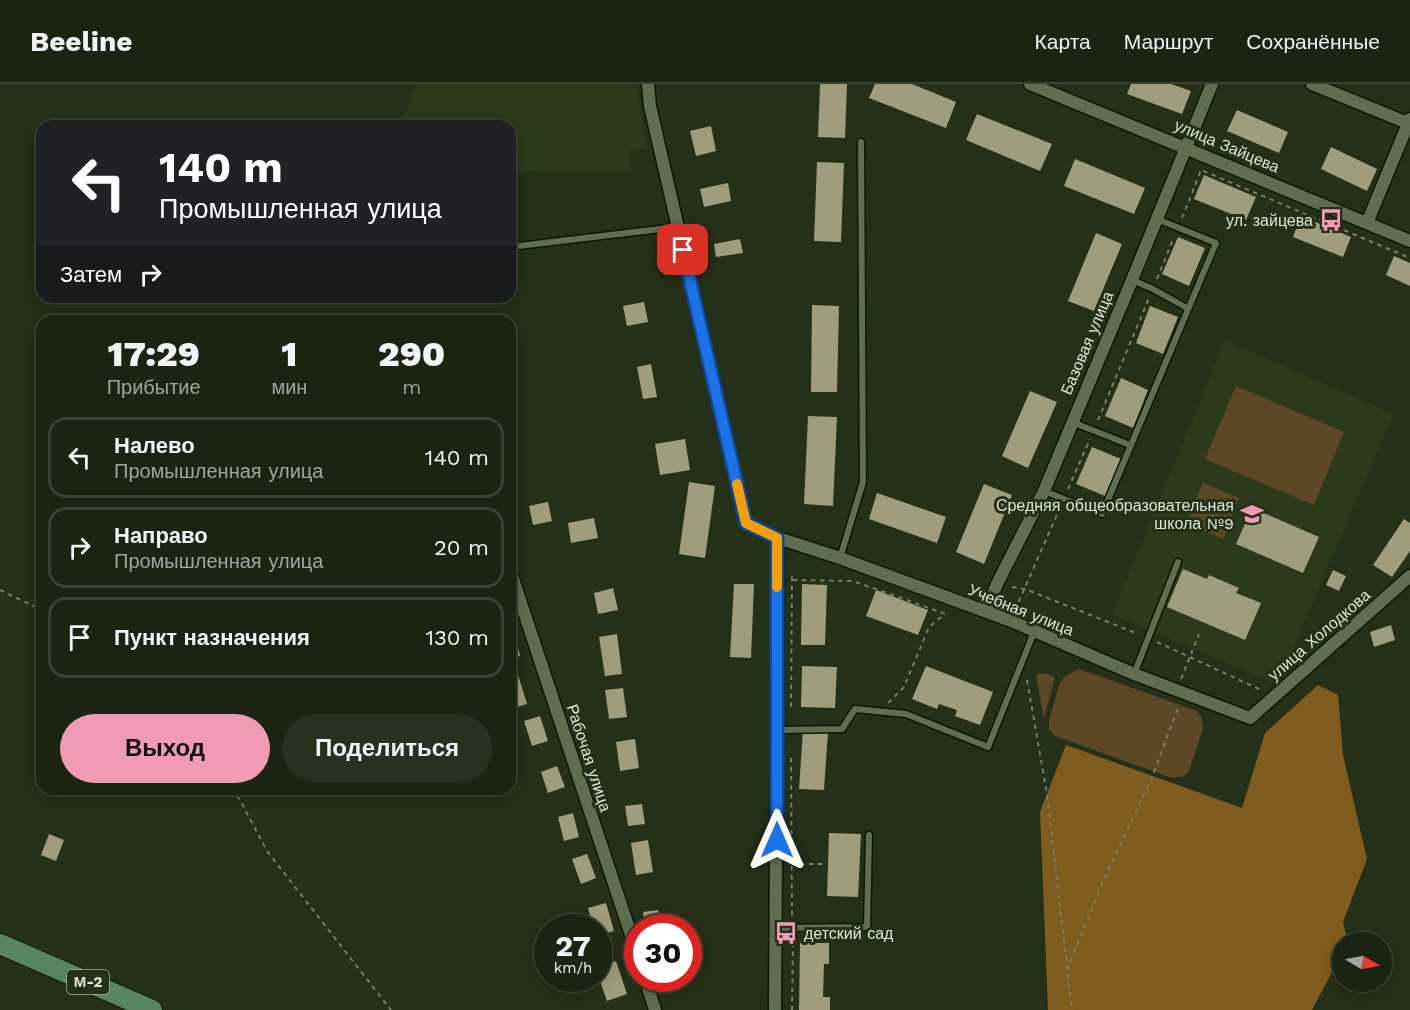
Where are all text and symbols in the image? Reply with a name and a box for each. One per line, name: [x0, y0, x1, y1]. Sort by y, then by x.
text: Beeline: [30, 25, 132, 58]
text: Карта: [1035, 29, 1091, 54]
text: Маршрут: [1124, 29, 1213, 54]
text: Сохранённые: [1246, 29, 1380, 54]
street label: улица Зайцева: [1172, 115, 1282, 177]
text: 140 m: [159, 143, 283, 192]
icon: left: [60, 144, 138, 222]
text: Промышленная улица: [159, 193, 442, 225]
bus stop icon: ул. зайцева: [1318, 207, 1344, 233]
place label: ул. зайцева: [1226, 211, 1313, 230]
pin: [657, 224, 708, 275]
icon: arrive: [666, 233, 699, 266]
icon: right: [134, 258, 167, 291]
text: Затем: [60, 262, 122, 287]
street label: Базовая улица: [1057, 288, 1117, 398]
text: 17:29: [107, 333, 200, 375]
text: 1: [281, 333, 297, 375]
text: 290: [378, 333, 445, 375]
text: Прибытие: [107, 375, 201, 399]
text: мин: [271, 375, 307, 399]
text: m: [402, 375, 421, 399]
text: Налево: [114, 433, 195, 458]
icon: left: [63, 441, 96, 474]
text: 140 m: [425, 445, 489, 470]
text: Промышленная улица: [114, 459, 323, 483]
place label: Средняя общеобразовательная школа №9: [996, 496, 1234, 533]
school or university icon: Средняя общеобразовательная школа №9: [1239, 501, 1265, 527]
text: Направо: [114, 523, 208, 548]
icon: right: [63, 531, 96, 564]
text: 20 m: [434, 535, 489, 560]
text: Промышленная улица: [114, 549, 323, 573]
street label: Учебная улица: [965, 580, 1077, 640]
street label: улица Холодкова: [1264, 585, 1374, 685]
icon: arrive: [63, 621, 96, 654]
text: Пункт назначения: [114, 625, 310, 650]
text: 130 m: [425, 625, 489, 650]
street label: Рабочая улица: [563, 702, 615, 814]
button: Выход: [60, 714, 270, 783]
button: Поделиться: [282, 714, 492, 783]
position arrow: [745, 808, 809, 872]
speed limit sign: 30: [624, 914, 702, 992]
bus stop icon: детский сад: [773, 920, 799, 946]
place label: детский сад: [804, 924, 894, 943]
text: 27: [555, 928, 591, 963]
north arrow: [1332, 932, 1392, 992]
map controls: [1332, 932, 1392, 992]
text: km/h: [554, 959, 592, 977]
road number: М-2: [67, 970, 109, 994]

